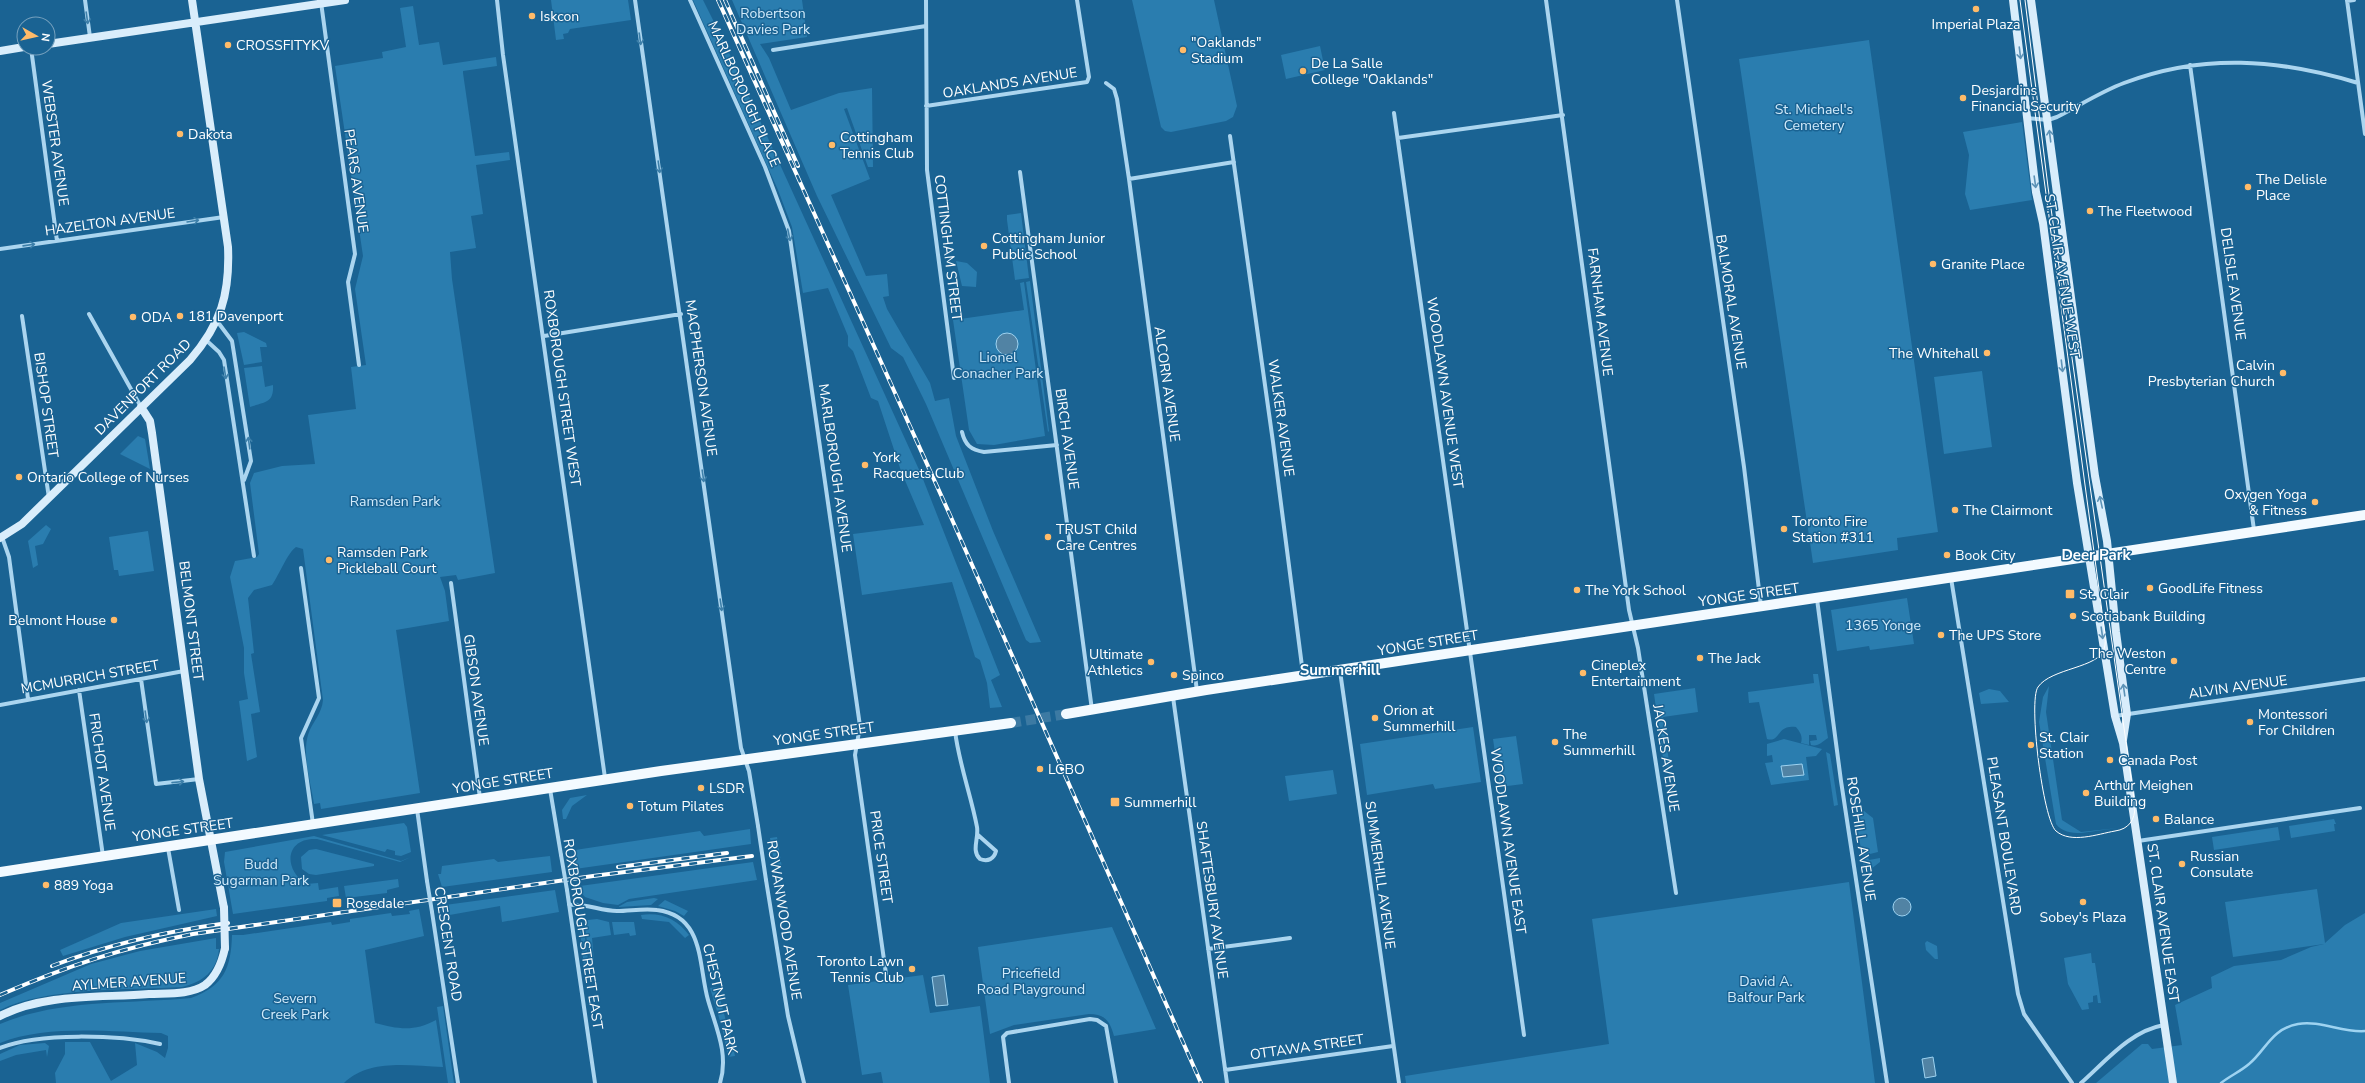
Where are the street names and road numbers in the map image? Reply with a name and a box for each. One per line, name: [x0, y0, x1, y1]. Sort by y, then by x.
street label: MARLBOROUGH PLACE: [703, 18, 785, 170]
street label: OAKLANDS AVENUE: [941, 63, 1079, 103]
street label: WEBSTER AVENUE: [37, 79, 73, 207]
street label: PEARS AVENUE: [339, 128, 373, 234]
street label: COTTINGHAM STREET: [930, 174, 966, 323]
street label: ST. CLAIR AVENUE WEST: [2040, 192, 2084, 360]
street label: HAZELTON AVENUE: [44, 203, 176, 241]
street label: DELISLE AVENUE: [2216, 226, 2250, 342]
street label: BALMORAL AVENUE: [1711, 233, 1751, 371]
street label: FARNHAM AVENUE: [1583, 247, 1617, 377]
street label: ROXBOROUGH STREET WEST: [539, 289, 585, 488]
street label: WOODLAWN AVENUE WEST: [1422, 296, 1468, 490]
street label: MACPHERSON AVENUE: [681, 299, 721, 457]
street label: ALCORN AVENUE: [1149, 325, 1185, 443]
street label: DAVENPORT ROAD: [91, 335, 195, 439]
street label: BISHOP STREET: [29, 351, 63, 460]
street label: WALKER AVENUE: [1263, 358, 1299, 478]
street label: MARLBOROUGH AVENUE: [814, 383, 856, 553]
street label: BIRCH AVENUE: [1050, 387, 1084, 491]
street label: BELMONT STREET: [174, 560, 208, 683]
street label: YONGE STREET: [1696, 578, 1801, 612]
street label: YONGE STREET: [1375, 626, 1480, 660]
street label: GIBSON AVENUE: [459, 633, 493, 747]
street label: MCMURRICH STREET: [19, 655, 161, 699]
street label: ALVIN AVENUE: [2187, 671, 2289, 703]
street label: JACKES AVENUE: [1648, 702, 1684, 813]
street label: FRICHOT AVENUE: [84, 712, 120, 832]
street label: YONGE STREET: [771, 717, 876, 751]
street label: WOODLAWN AVENUE EAST: [1486, 747, 1531, 936]
street label: PLEASANT BOULEVARD: [1982, 755, 2026, 917]
street label: YONGE STREET: [450, 764, 555, 798]
street label: ROSEHILL AVENUE: [1842, 775, 1880, 903]
street label: SUMMERHILL AVENUE: [1360, 800, 1400, 950]
street label: PRICE STREET: [865, 809, 897, 905]
street label: YONGE STREET: [130, 813, 235, 847]
street label: SHAFTESBURY AVENUE: [1192, 820, 1232, 980]
street label: ROXBOROUGH STREET EAST: [559, 837, 608, 1031]
street label: ROWANWOOD AVENUE: [762, 839, 806, 1001]
street label: ST. CLAIR AVENUE EAST: [2142, 842, 2184, 1004]
street label: CRESCENT ROAD: [430, 885, 466, 1003]
street label: CHESTNUT PARK: [698, 941, 742, 1057]
street label: AYLMER AVENUE: [71, 969, 187, 995]
street label: OTTAWA STREET: [1249, 1030, 1366, 1064]

